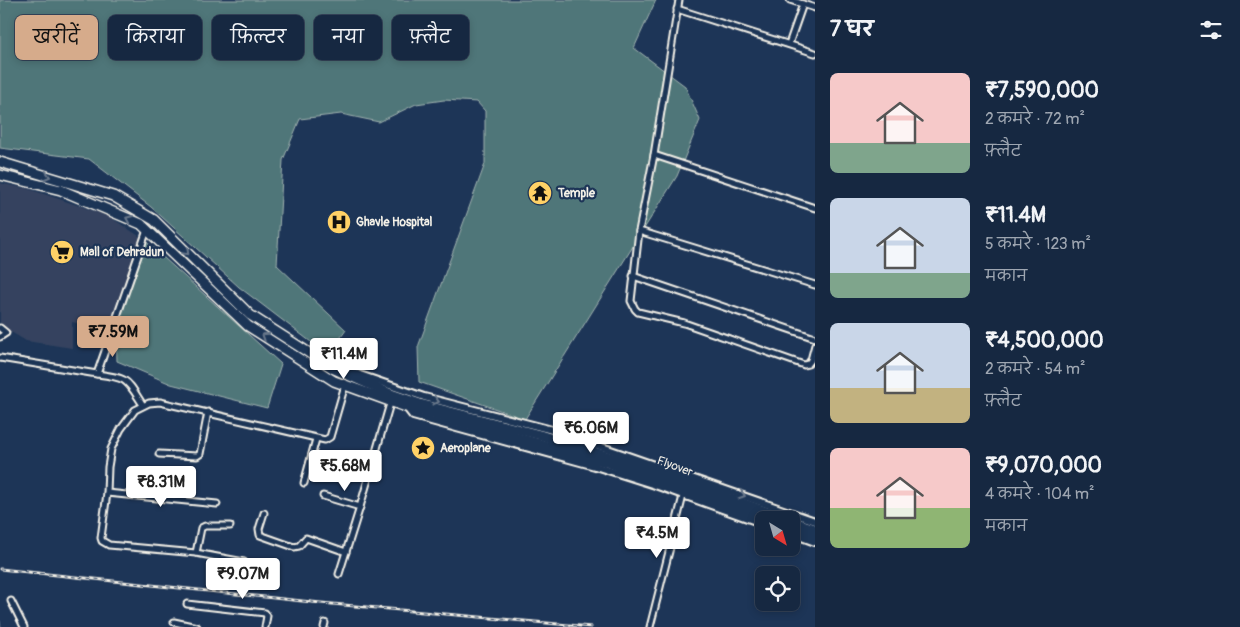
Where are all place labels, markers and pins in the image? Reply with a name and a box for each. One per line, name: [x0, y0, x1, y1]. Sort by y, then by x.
temple icon: Temple: [527, 180, 553, 206]
place label: Temple: [557, 186, 596, 201]
hospital icon: Ghavle Hospital: [326, 209, 352, 235]
place label: Ghavle Hospital: [356, 215, 433, 230]
supermarket icon: Mall of Dehradun: [49, 239, 75, 265]
place label: Mall of Dehradun: [80, 245, 164, 260]
pin: ₹7.59M: [72, 316, 154, 358]
pin: ₹11.4M: [303, 338, 385, 380]
pin: ₹6.06M: [550, 412, 632, 454]
place icon: Aeroplane: [410, 435, 436, 461]
place label: Aeroplane: [440, 441, 492, 456]
pin: ₹5.68M: [304, 450, 386, 492]
pin: ₹8.31M: [120, 466, 202, 508]
pin: ₹4.5M: [622, 516, 692, 559]
pin: ₹9.07M: [202, 558, 284, 600]

